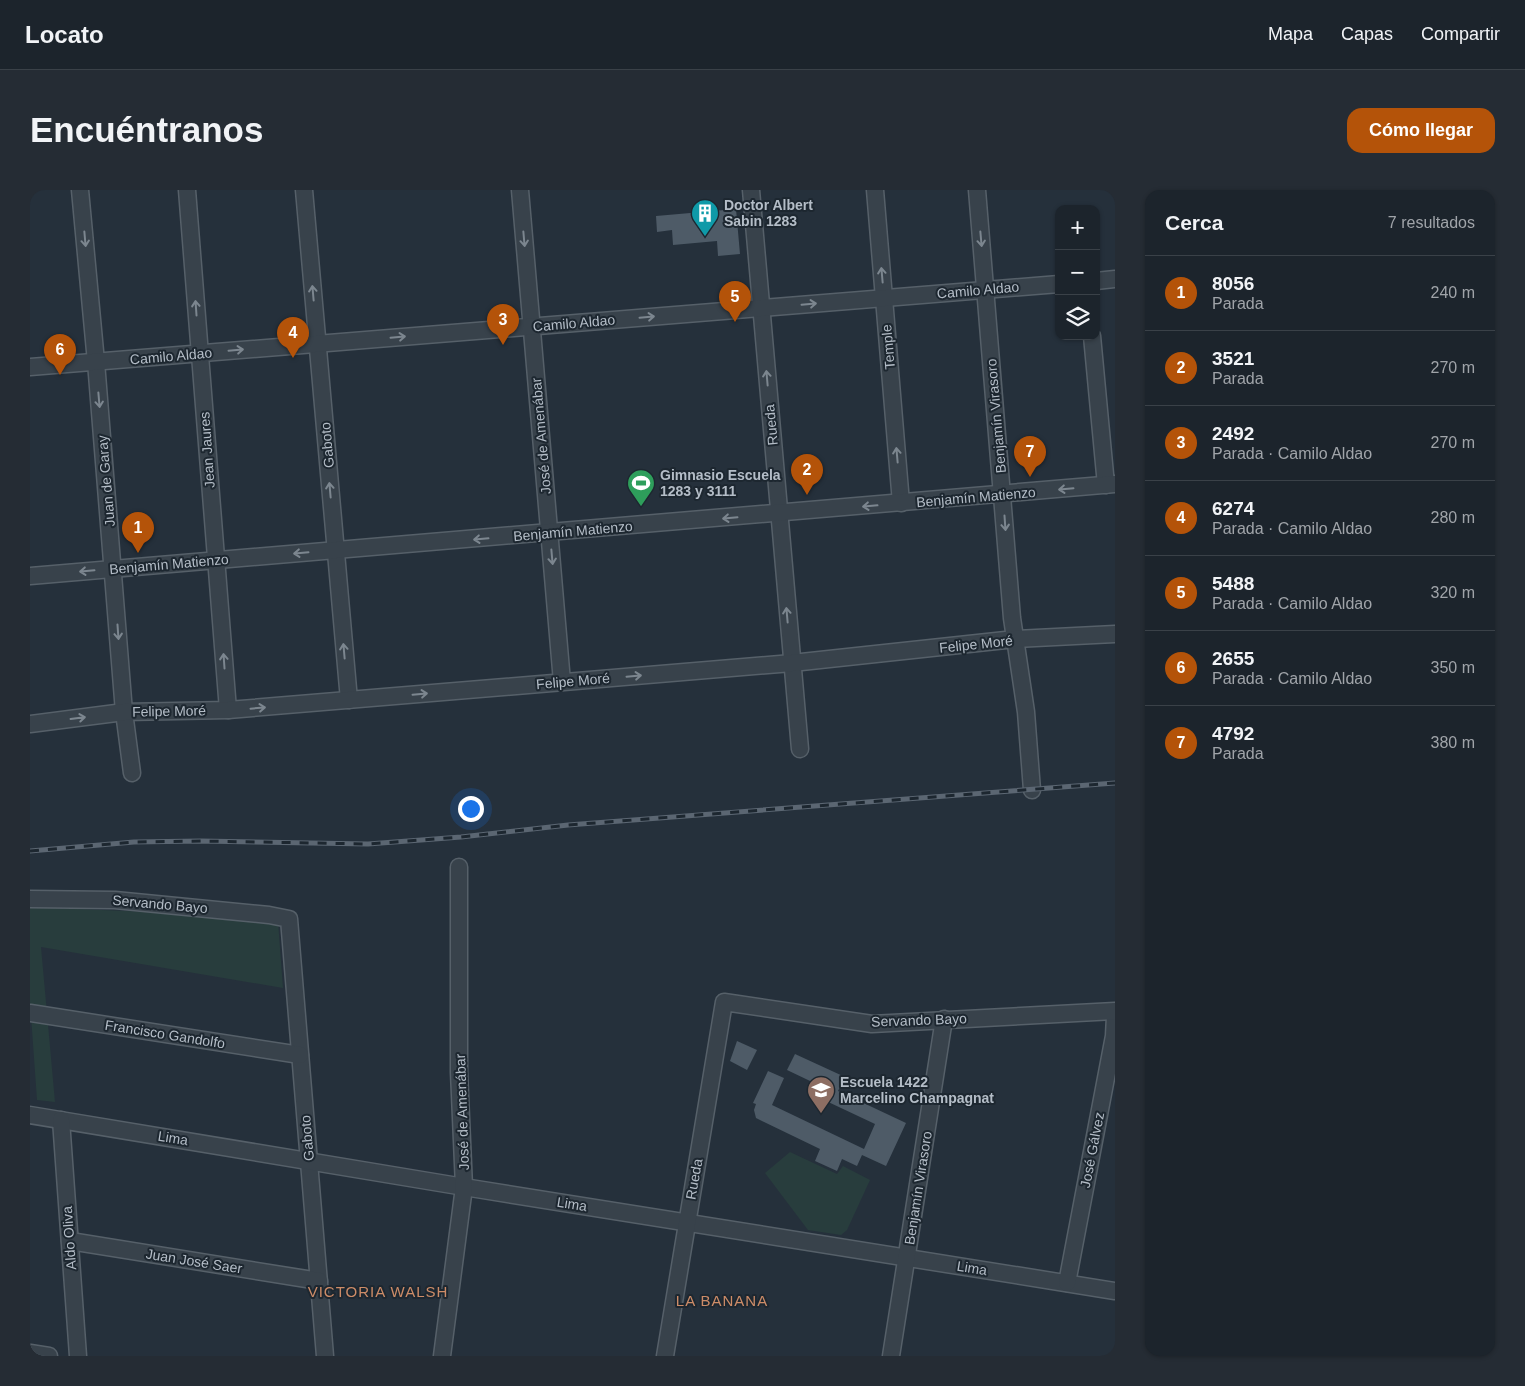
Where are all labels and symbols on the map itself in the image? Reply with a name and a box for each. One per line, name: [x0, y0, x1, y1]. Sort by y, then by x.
place label: Doctor Albert Sabin 1283: [724, 197, 813, 229]
building icon: Doctor Albert Sabin 1283: [690, 198, 720, 237]
one-way arrow: [80, 230, 90, 246]
one-way arrow: [519, 230, 529, 246]
one-way arrow: [977, 230, 986, 246]
one-way arrow: [878, 268, 887, 284]
street label: Camilo Aldao: [936, 278, 1020, 302]
pin: 5: [719, 281, 751, 322]
one-way arrow: [309, 285, 318, 301]
one-way arrow: [800, 299, 816, 309]
one-way arrow: [191, 300, 201, 316]
pin: 3: [487, 304, 519, 345]
street label: Camilo Aldao: [532, 311, 616, 335]
one-way arrow: [638, 312, 654, 322]
pin: 4: [277, 317, 309, 358]
street label: Temple: [878, 324, 898, 370]
one-way arrow: [389, 333, 405, 342]
pin: 6: [44, 334, 76, 375]
street label: Camilo Aldao: [129, 344, 213, 368]
one-way arrow: [227, 346, 243, 355]
street label: Benjamín Virasoro: [983, 358, 1009, 474]
one-way arrow: [762, 371, 772, 387]
street label: José de Amenábar: [528, 377, 554, 495]
one-way arrow: [95, 392, 104, 408]
street label: Rueda: [761, 404, 781, 446]
street label: Jean Jaures: [196, 411, 218, 489]
street label: Gaboto: [317, 421, 337, 469]
street label: Juan de Garay: [94, 435, 118, 527]
pin: 7: [1014, 436, 1046, 477]
one-way arrow: [893, 447, 902, 463]
pin: 2: [791, 454, 823, 495]
place label: Gimnasio Escuela 1283 y 3111: [660, 467, 781, 499]
sports icon: Gimnasio Escuela 1283 y 3111: [626, 468, 656, 507]
one-way arrow: [326, 482, 335, 498]
street label: Benjamín Matienzo: [916, 484, 1037, 510]
one-way arrow: [1059, 484, 1075, 493]
one-way arrow: [862, 501, 878, 511]
pin: 1: [122, 512, 154, 553]
one-way arrow: [722, 513, 738, 523]
one-way arrow: [1000, 514, 1010, 530]
street label: Benjamín Matienzo: [513, 518, 634, 544]
one-way arrow: [473, 534, 489, 543]
one-way arrow: [294, 549, 310, 558]
one-way arrow: [547, 549, 556, 565]
street label: Benjamín Matienzo: [109, 551, 230, 577]
one-way arrow: [79, 566, 95, 576]
one-way arrow: [783, 607, 792, 623]
one-way arrow: [113, 624, 123, 640]
street label: Felipe Moré: [938, 632, 1014, 656]
one-way arrow: [340, 644, 349, 660]
one-way arrow: [219, 654, 228, 670]
street label: Felipe Moré: [535, 670, 611, 692]
one-way arrow: [626, 672, 642, 681]
one-way arrow: [412, 689, 428, 699]
street label: Felipe Moré: [132, 702, 206, 720]
one-way arrow: [250, 703, 266, 712]
one-way arrow: [70, 713, 86, 723]
your location: [458, 796, 484, 822]
street label: Servando Bayo: [112, 892, 209, 916]
street label: Servando Bayo: [871, 1010, 967, 1030]
street label: Francisco Gandolfo: [104, 1017, 226, 1051]
street label: José de Amenábar: [452, 1053, 472, 1171]
place label: Escuela 1422 Marcelino Champagnat: [840, 1074, 994, 1106]
school or university icon: Escuela 1422 Marcelino Champagnat: [806, 1075, 836, 1114]
street label: José Gálvez: [1077, 1111, 1107, 1189]
street label: Gaboto: [297, 1114, 317, 1162]
street label: Lima: [157, 1128, 189, 1148]
street label: Benjamín Virasoro: [901, 1130, 935, 1246]
street label: Rueda: [683, 1157, 705, 1201]
street label: Lima: [556, 1194, 588, 1214]
street label: Aldo Oliva: [59, 1205, 79, 1270]
street label: Juan José Saer: [145, 1245, 244, 1277]
street label: Lima: [956, 1258, 988, 1278]
district label: VICTORIA WALSH: [308, 1283, 448, 1300]
district label: LA BANANA: [676, 1292, 768, 1309]

